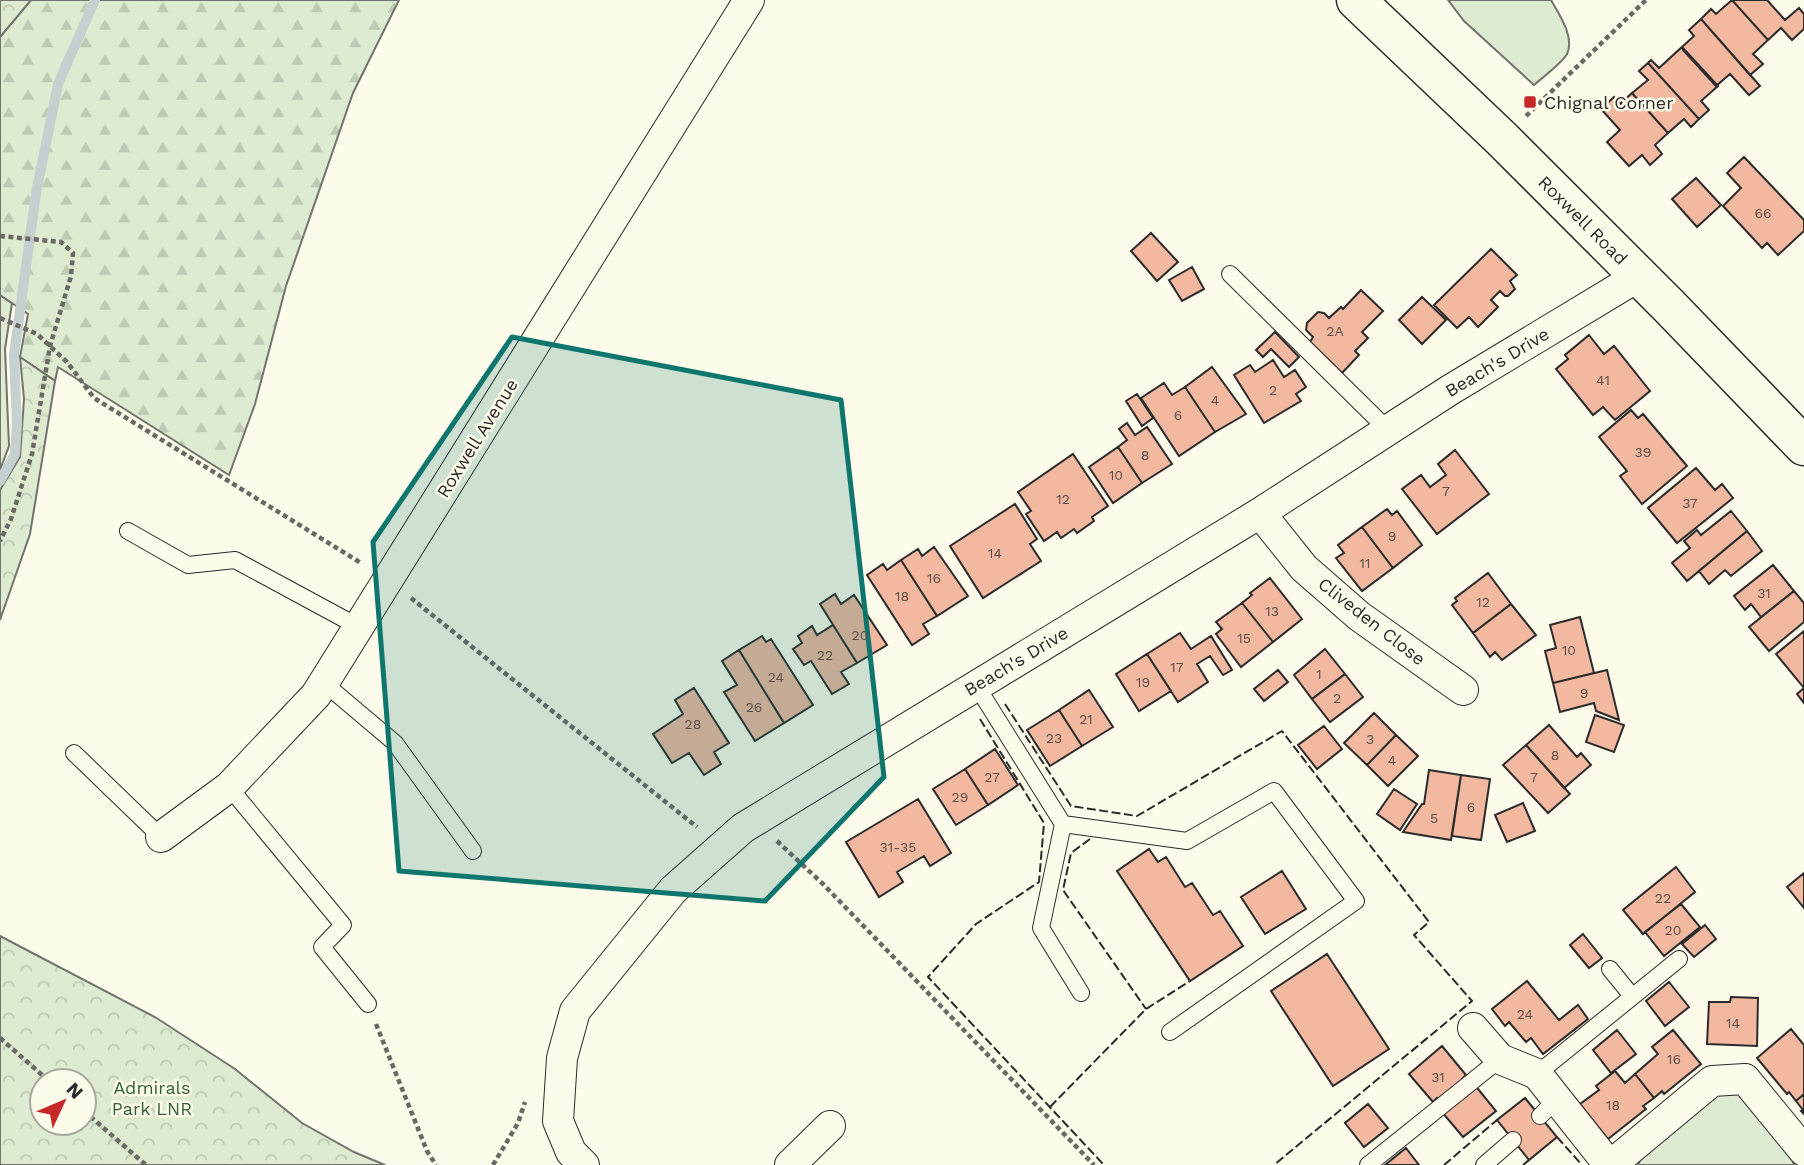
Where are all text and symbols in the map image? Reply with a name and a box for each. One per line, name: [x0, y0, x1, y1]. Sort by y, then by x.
place label: Chignal Corner: [1544, 92, 1674, 113]
marker: Chignal Corner: [1522, 94, 1538, 110]
street label: Roxwell Road: [1534, 171, 1632, 269]
house number: 66: [1754, 205, 1772, 221]
house number: 2A: [1326, 323, 1344, 339]
street label: Beach's Drive: [1441, 323, 1553, 401]
house number: 41: [1596, 372, 1610, 388]
street label: Roxwell Avenue: [432, 375, 522, 501]
house number: 2: [1269, 382, 1277, 398]
house number: 4: [1211, 392, 1219, 408]
house number: 6: [1174, 407, 1182, 423]
house number: 39: [1635, 444, 1651, 460]
house number: 8: [1141, 447, 1149, 463]
house number: 10: [1109, 467, 1123, 483]
house number: 7: [1442, 483, 1450, 499]
house number: 12: [1056, 491, 1070, 507]
house number: 37: [1682, 495, 1698, 511]
house number: 9: [1388, 528, 1396, 544]
house number: 14: [988, 545, 1002, 561]
house number: 11: [1360, 555, 1370, 571]
house number: 16: [927, 570, 941, 586]
street label: Cliveden Close: [1314, 573, 1430, 669]
house number: 31: [1757, 585, 1771, 601]
house number: 18: [895, 588, 909, 604]
house number: 12: [1476, 594, 1490, 610]
house number: 13: [1265, 603, 1279, 619]
street label: Beach's Drive: [960, 622, 1072, 700]
house number: 20: [852, 627, 868, 643]
house number: 15: [1237, 630, 1251, 646]
house number: 10: [1562, 642, 1576, 658]
house number: 22: [817, 647, 833, 663]
house number: 17: [1170, 659, 1184, 675]
house number: 1: [1316, 666, 1322, 682]
house number: 24: [768, 669, 784, 685]
house number: 19: [1136, 674, 1150, 690]
house number: 9: [1580, 685, 1588, 701]
house number: 2: [1333, 690, 1341, 706]
house number: 26: [746, 699, 762, 715]
house number: 21: [1079, 711, 1093, 727]
house number: 28: [685, 716, 701, 732]
house number: 23: [1046, 730, 1062, 746]
house number: 3: [1366, 731, 1374, 747]
house number: 8: [1551, 747, 1559, 763]
house number: 4: [1388, 752, 1396, 768]
house number: 27: [984, 769, 1000, 785]
house number: 7: [1530, 769, 1538, 785]
house number: 29: [952, 789, 968, 805]
house number: 6: [1467, 799, 1475, 815]
house number: 5: [1430, 810, 1438, 826]
house number: 31-35: [880, 839, 916, 855]
house number: 22: [1655, 890, 1671, 906]
house number: 20: [1665, 922, 1681, 938]
house number: 24: [1517, 1006, 1533, 1022]
house number: 14: [1726, 1015, 1740, 1031]
house number: 16: [1667, 1051, 1681, 1067]
north arrow: [28, 1067, 98, 1137]
house number: 31: [1431, 1069, 1445, 1085]
text: N: [62, 1077, 88, 1104]
park label: Admirals Park LNR: [112, 1077, 192, 1119]
house number: 18: [1606, 1097, 1620, 1113]

